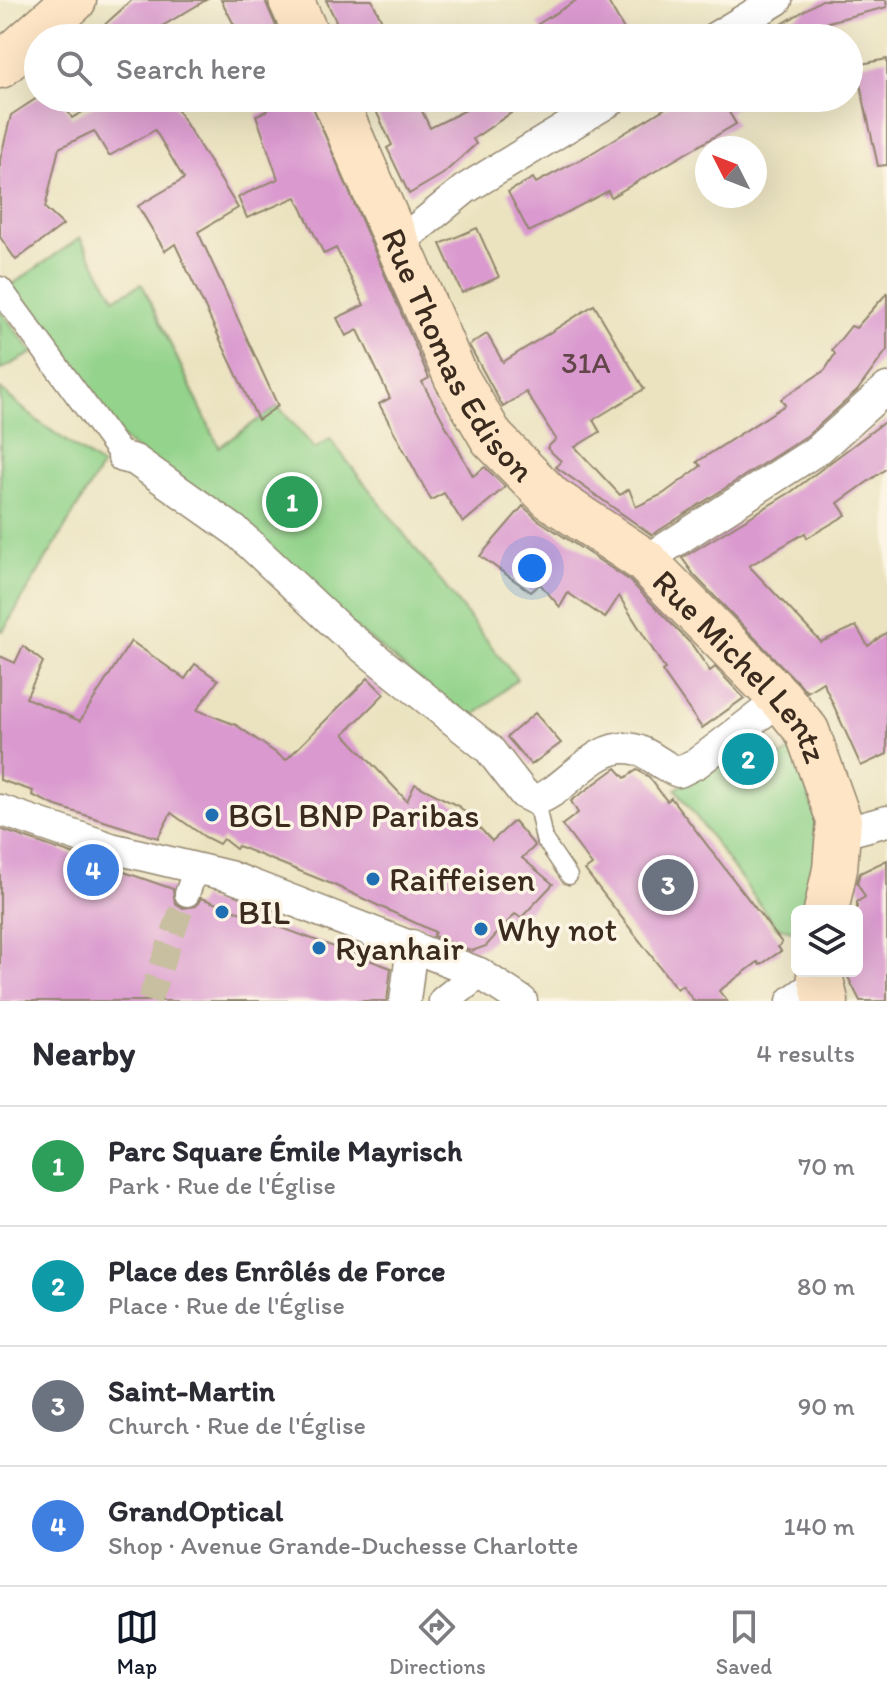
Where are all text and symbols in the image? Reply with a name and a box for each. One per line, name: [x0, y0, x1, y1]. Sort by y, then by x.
search box: [24, 24, 863, 112]
icon: search: [52, 46, 96, 90]
text: Search here: [116, 50, 266, 87]
north arrow: [695, 136, 767, 208]
street label: Rue Thomas Edison: [372, 222, 543, 490]
house number: 31A: [561, 344, 611, 381]
pin: 1: [266, 472, 318, 532]
your location: [512, 548, 552, 588]
street label: Rue Michel Lentz: [644, 561, 837, 768]
pin: 2: [722, 729, 774, 789]
place label: BGL BNP Paribas: [228, 795, 480, 836]
marker: BGL BNP Paribas: [203, 806, 221, 824]
pin: 4: [67, 840, 119, 900]
pin: 3: [642, 855, 694, 915]
place label: Raiffeisen: [389, 859, 535, 900]
marker: Raiffeisen: [364, 870, 382, 888]
place label: BIL: [238, 892, 290, 933]
marker: BIL: [213, 903, 231, 921]
map controls: [791, 905, 863, 977]
button: layers: [791, 905, 863, 977]
place label: Why not: [497, 909, 617, 950]
marker: Why not: [472, 920, 490, 938]
place label: Ryanhair: [335, 928, 464, 969]
marker: Ryanhair: [310, 939, 328, 957]
text: Nearby: [32, 1033, 135, 1074]
text: 4 results: [756, 1037, 855, 1069]
text: Parc Square Émile Mayrisch: [108, 1132, 462, 1169]
text: 1: [52, 1150, 64, 1182]
text: 70 m: [798, 1150, 855, 1182]
text: Park · Rue de l'Église: [108, 1169, 336, 1201]
text: Place des Enrôlés de Force: [108, 1252, 446, 1289]
text: 2: [51, 1270, 65, 1302]
text: 80 m: [797, 1270, 855, 1302]
text: Place · Rue de l'Église: [108, 1289, 345, 1321]
text: Saint-Martin: [108, 1372, 275, 1409]
text: 3: [51, 1390, 65, 1422]
text: 90 m: [798, 1390, 855, 1422]
text: Church · Rue de l'Église: [108, 1409, 366, 1441]
text: GrandOptical: [108, 1492, 283, 1529]
text: 4: [50, 1510, 66, 1542]
text: 140 m: [784, 1510, 855, 1542]
text: Shop · Avenue Grande-Duchesse Charlotte: [108, 1529, 578, 1561]
tab: Map: [115, 1605, 159, 1680]
tab: Directions: [389, 1605, 486, 1680]
tab: Saved: [716, 1605, 772, 1680]

